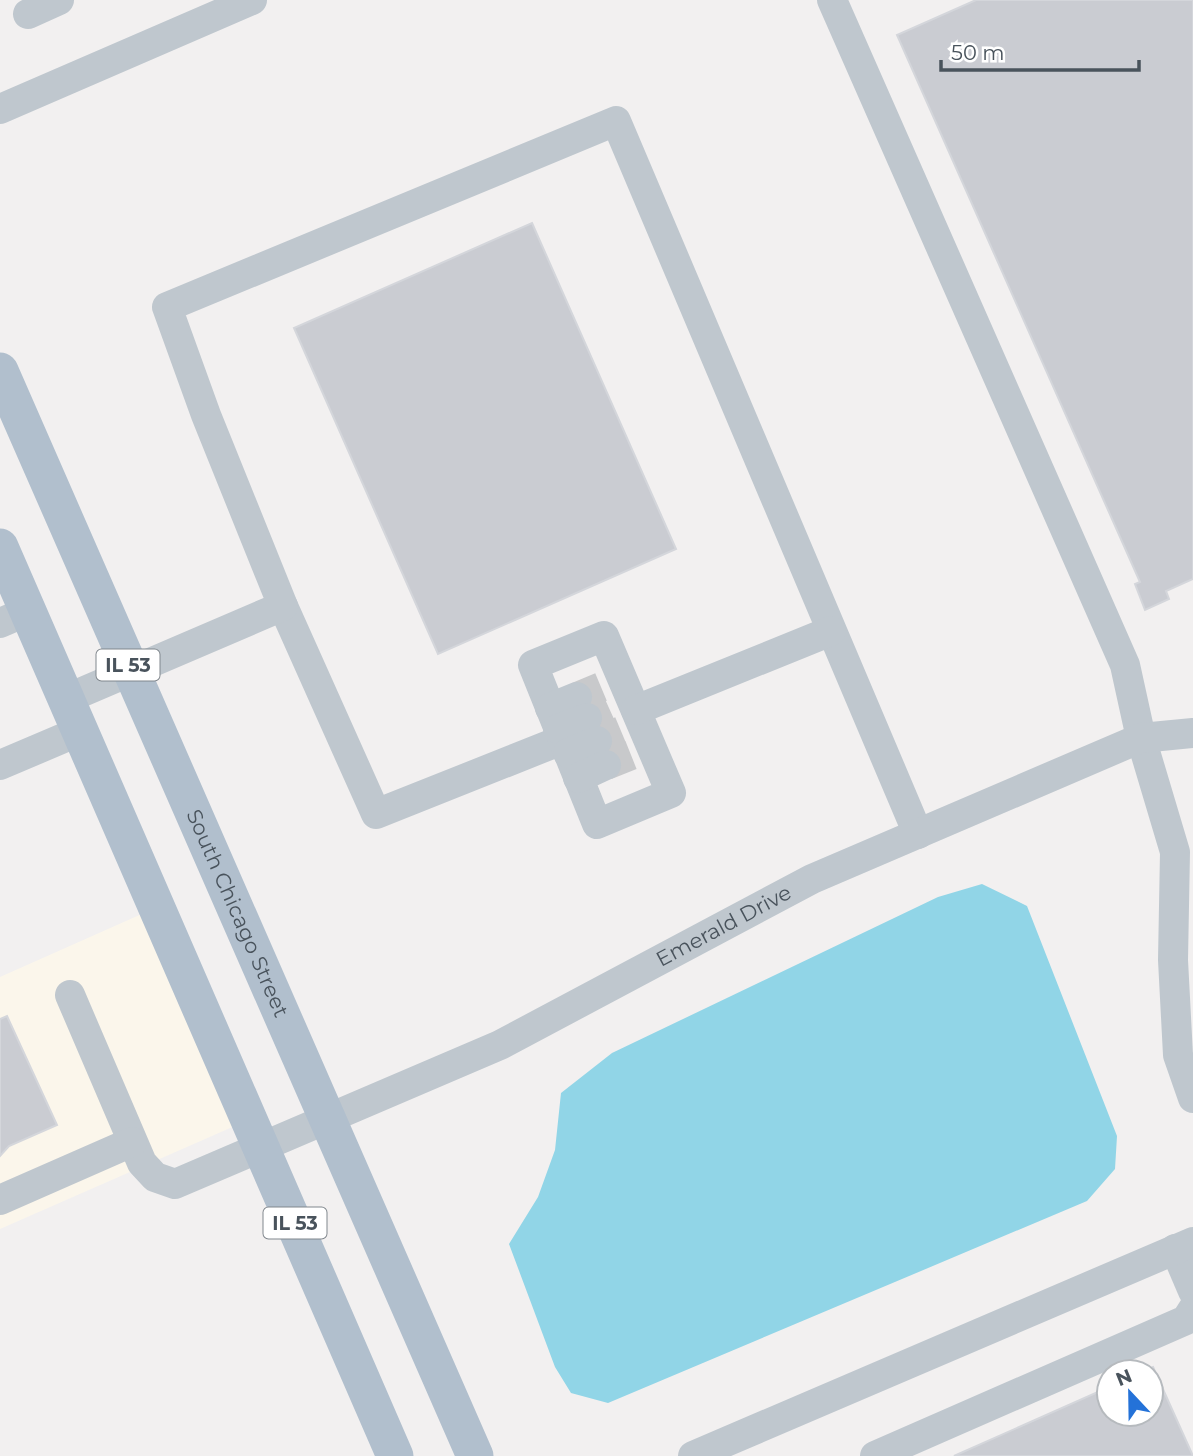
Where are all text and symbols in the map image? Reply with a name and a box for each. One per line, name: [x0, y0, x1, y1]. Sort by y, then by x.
scale bar: [941, 28, 1139, 72]
text: 50 m: [951, 40, 1005, 65]
road number: IL 53: [96, 650, 160, 680]
street label: South Chicago Street: [182, 805, 294, 1021]
street label: Emerald Drive: [652, 879, 795, 972]
road number: IL 53: [264, 1208, 326, 1238]
north arrow: [1095, 1358, 1165, 1428]
text: N: [1112, 1364, 1135, 1391]

